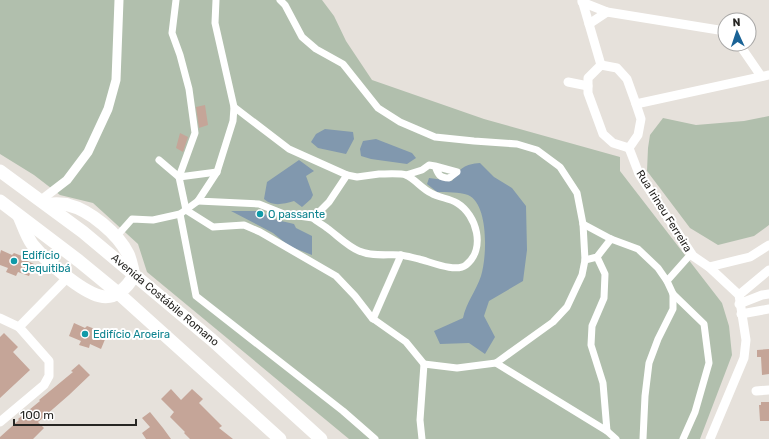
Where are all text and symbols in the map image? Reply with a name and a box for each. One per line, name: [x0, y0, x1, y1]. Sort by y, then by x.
north arrow: [717, 12, 757, 52]
text: N: [732, 16, 741, 29]
street label: Rua Irineu Ferreira: [634, 168, 694, 254]
place label: O passante: [268, 208, 325, 221]
marker: O passante: [255, 209, 265, 219]
place label: Edifício Jequitibá: [22, 249, 71, 275]
street label: Avenida Costábile Romano: [109, 251, 221, 349]
marker: Edifício Jequitibá: [9, 256, 19, 266]
place label: Edifício Aroeira: [93, 328, 170, 341]
marker: Edifício Aroeira: [80, 329, 90, 339]
scale bar: [14, 401, 136, 427]
text: 100 m: [20, 408, 54, 422]

